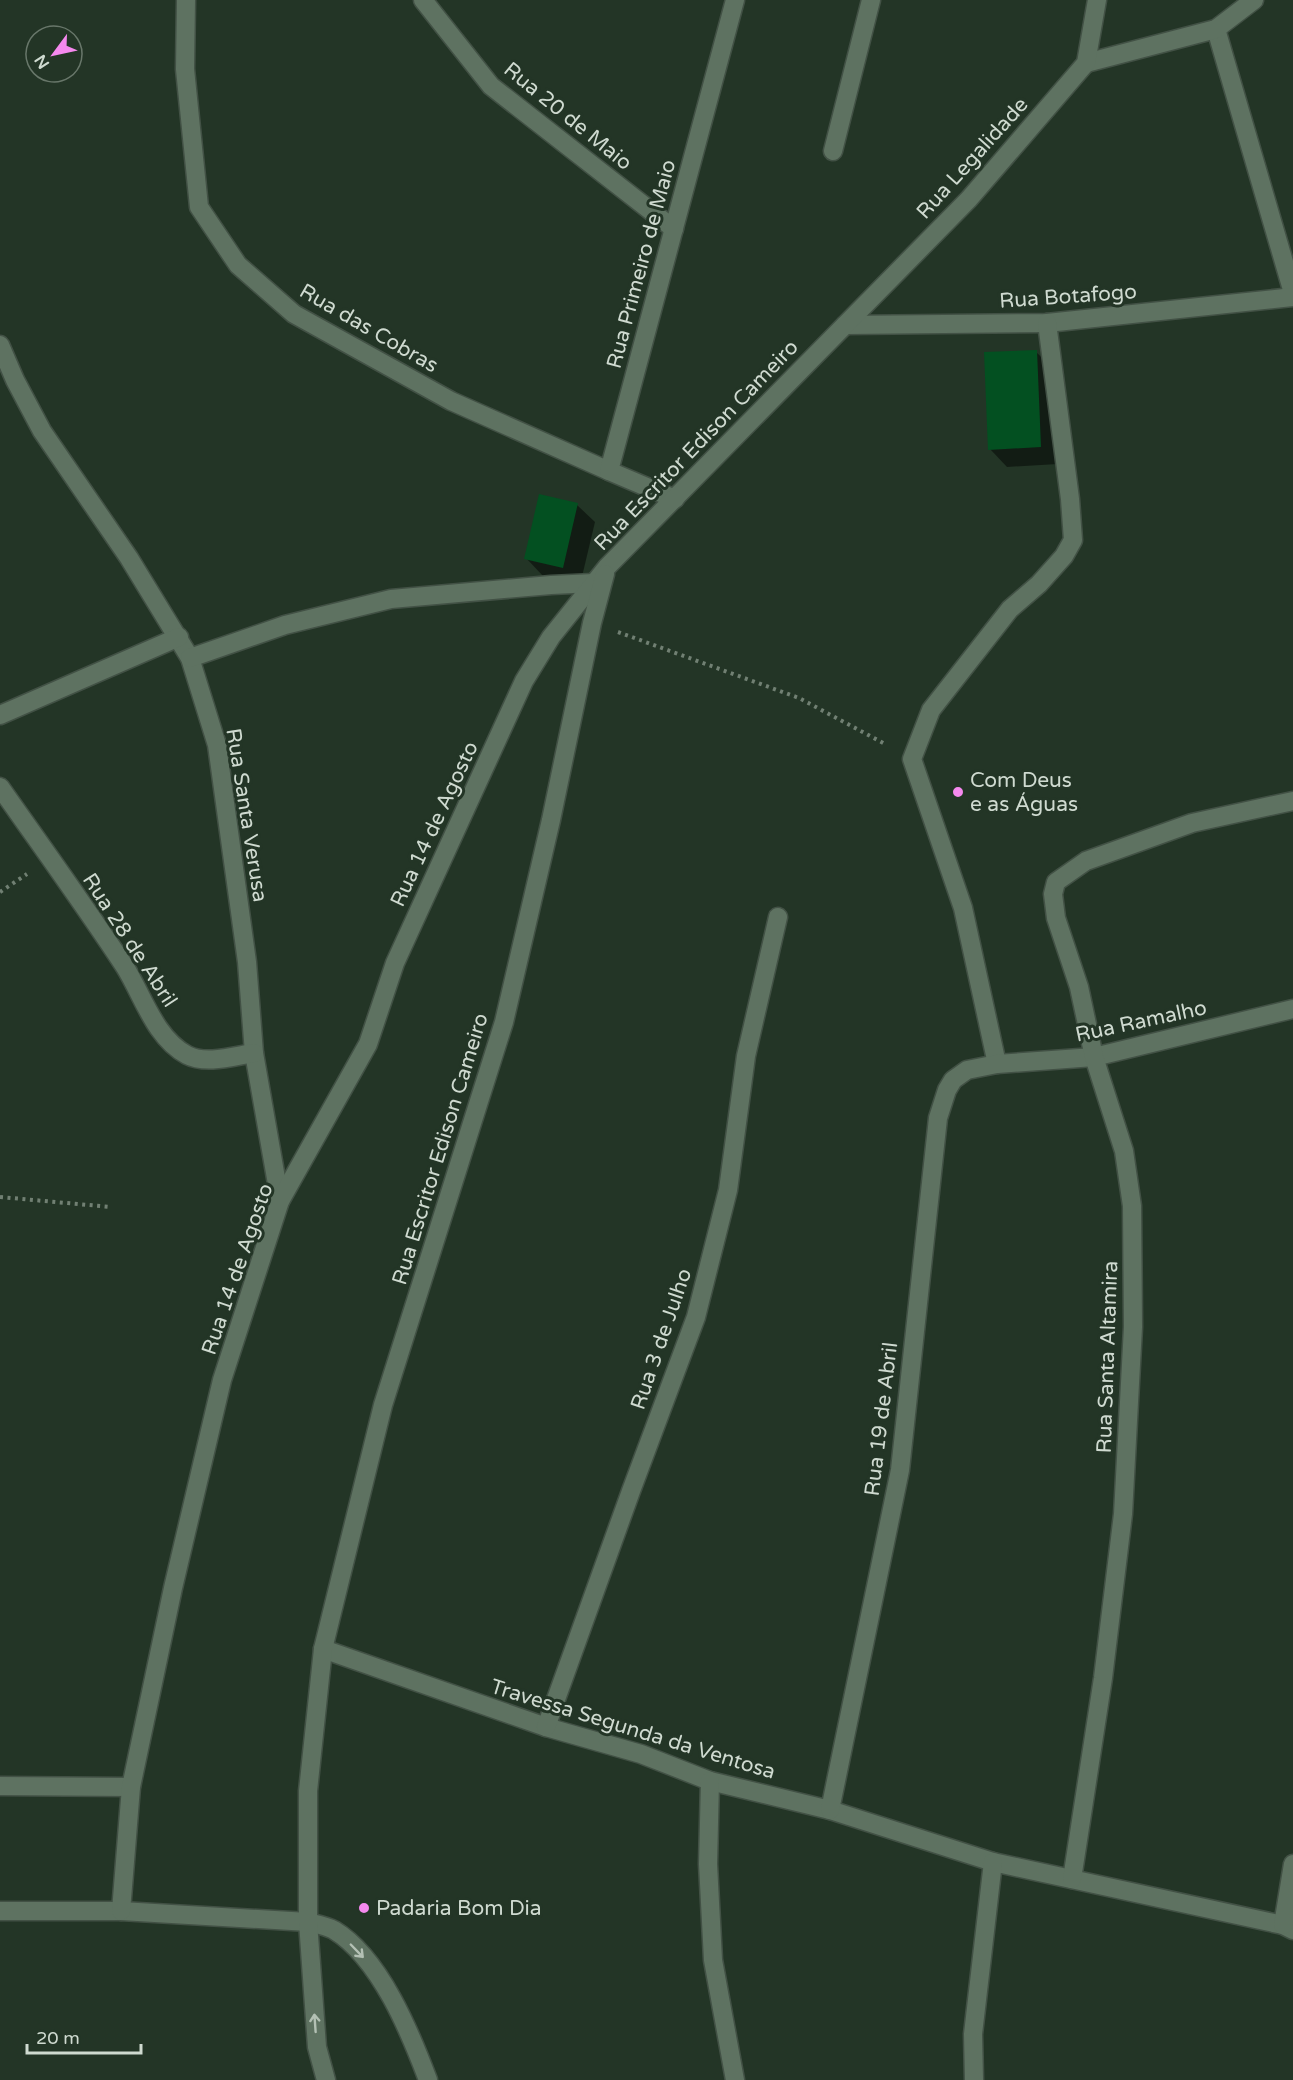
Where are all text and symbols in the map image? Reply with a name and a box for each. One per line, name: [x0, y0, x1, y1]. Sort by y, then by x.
north arrow: [24, 24, 84, 84]
text: N: [30, 51, 54, 72]
street label: Rua 20 de Maio: [499, 57, 637, 176]
street label: Rua Legalidade: [911, 92, 1033, 224]
street label: Rua Primeiro de Maio: [602, 157, 681, 371]
street label: Rua das Cobras: [295, 279, 442, 378]
street label: Rua Botafogo: [998, 279, 1138, 314]
street label: Rua Escritor Edison Cameiro: [589, 335, 804, 556]
street label: Rua Santa Verusa: [220, 726, 273, 904]
street label: Rua 14 de Agosto: [385, 738, 484, 911]
place label: Com Deus e as Águas: [970, 768, 1078, 817]
marker: Com Deus e as Águas: [951, 785, 965, 799]
street label: Rua 28 de Abril: [77, 869, 182, 1012]
street label: Rua Ramalho: [1073, 995, 1209, 1048]
street label: Rua Escritor Edison Cameiro: [387, 1010, 494, 1288]
street label: Rua 14 de Agosto: [196, 1180, 279, 1358]
street label: Rua Santa Altamira: [1092, 1260, 1123, 1454]
street label: Rua 3 de Julho: [626, 1265, 697, 1413]
street label: Rua 19 de Abril: [860, 1341, 903, 1497]
street label: Travessa Segunda da Ventosa: [487, 1674, 778, 1785]
place label: Padaria Bom Dia: [376, 1896, 542, 1921]
marker: Padaria Bom Dia: [357, 1901, 371, 1915]
one-way arrow: [350, 1943, 364, 1958]
one-way arrow: [310, 2013, 321, 2033]
scale bar: [27, 2017, 141, 2055]
text: 20 m: [36, 2027, 80, 2049]

